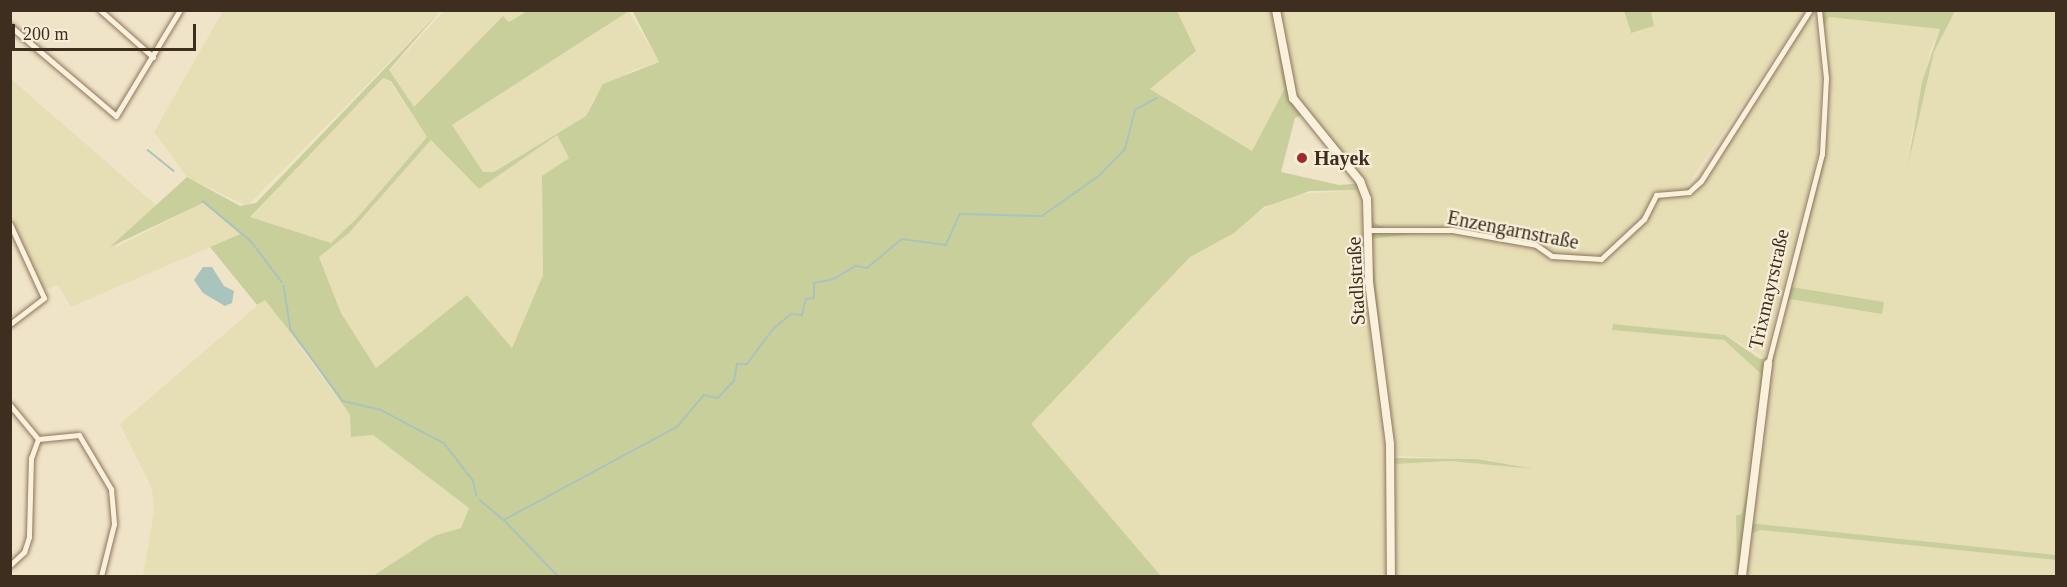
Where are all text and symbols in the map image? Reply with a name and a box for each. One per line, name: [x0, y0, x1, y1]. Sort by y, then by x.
scale bar: [15, 12, 200, 50]
text: 200 m: [23, 24, 69, 44]
place label: Hayek: [1314, 146, 1370, 170]
marker: Hayek: [1295, 151, 1309, 165]
street label: Enzengarnstraße: [1445, 206, 1581, 254]
street label: Trixmayrstraße: [1744, 227, 1794, 351]
street label: Stadlstraße: [1342, 236, 1370, 326]

